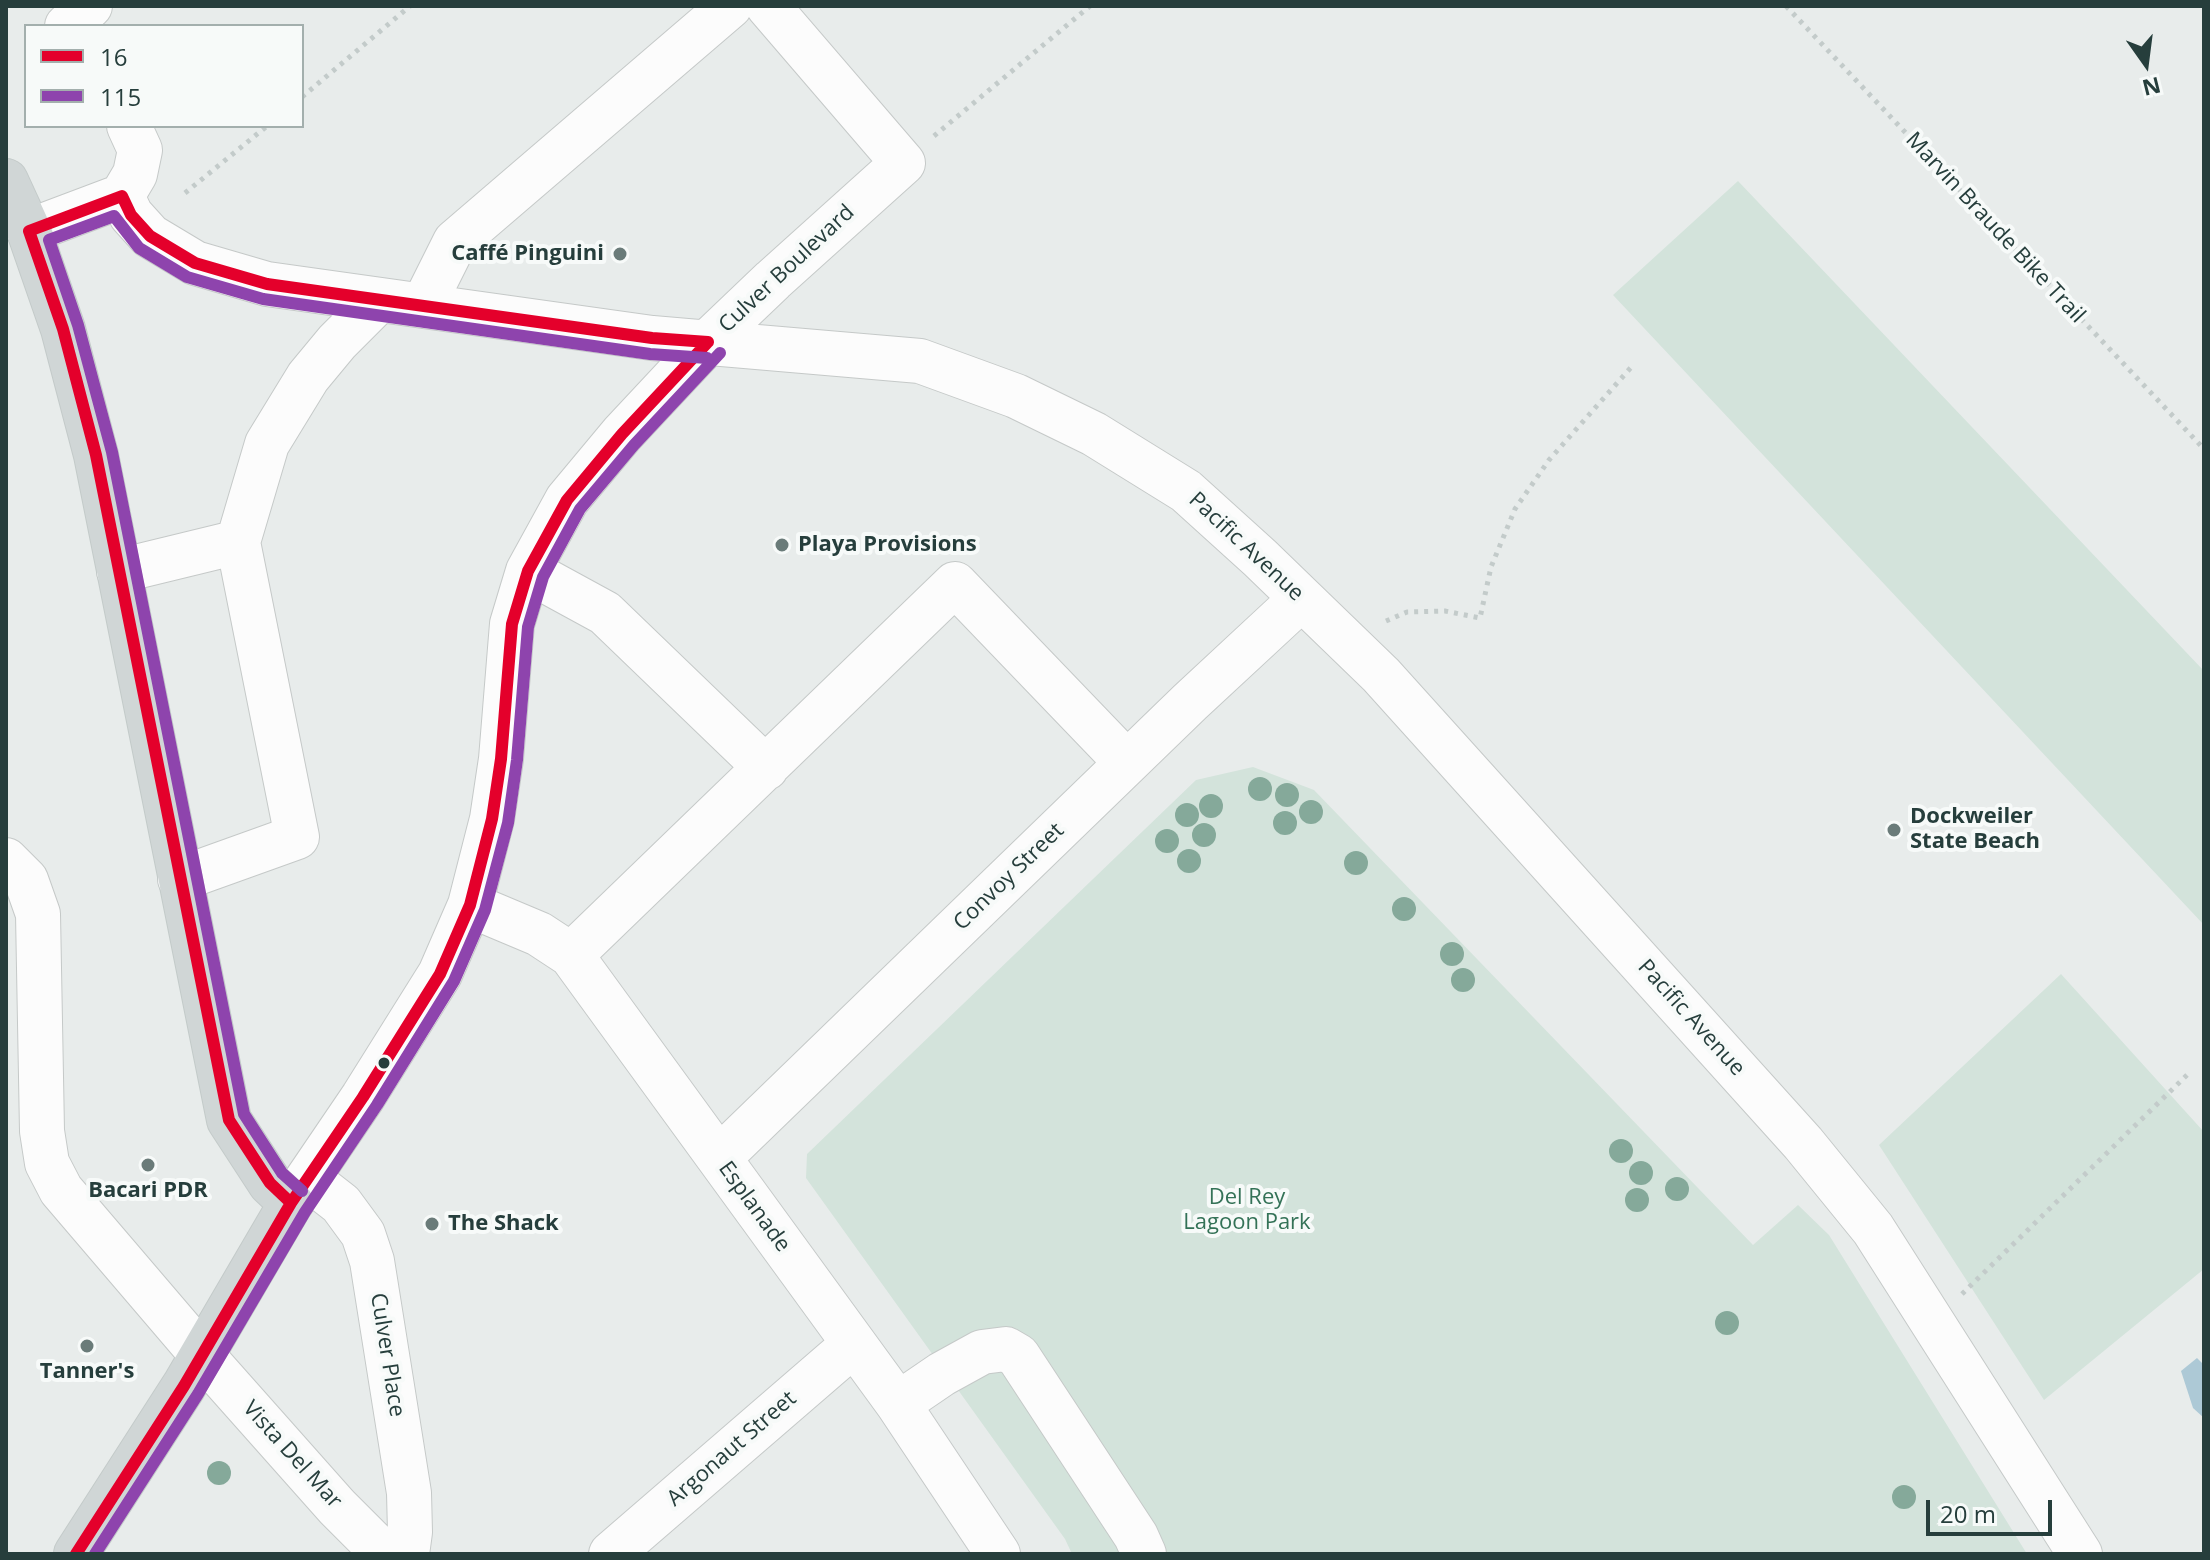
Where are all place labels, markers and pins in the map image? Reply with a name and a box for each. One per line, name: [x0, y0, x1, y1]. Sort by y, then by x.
place label: Caffé Pinguini: [451, 241, 604, 267]
marker: Caffé Pinguini: [611, 245, 629, 263]
place label: Playa Provisions: [798, 532, 977, 558]
marker: Playa Provisions: [773, 536, 791, 554]
place label: Dockweiler State Beach: [1910, 804, 2040, 856]
marker: Dockweiler State Beach: [1885, 821, 1903, 839]
unlabelled marker: [376, 1055, 392, 1071]
marker: Bacari PDR: [139, 1156, 157, 1174]
place label: Bacari PDR: [88, 1178, 208, 1204]
place label: The Shack: [448, 1211, 559, 1237]
marker: The Shack: [423, 1215, 441, 1233]
marker: Tanner's: [78, 1337, 96, 1355]
place label: Tanner's: [40, 1359, 134, 1385]

